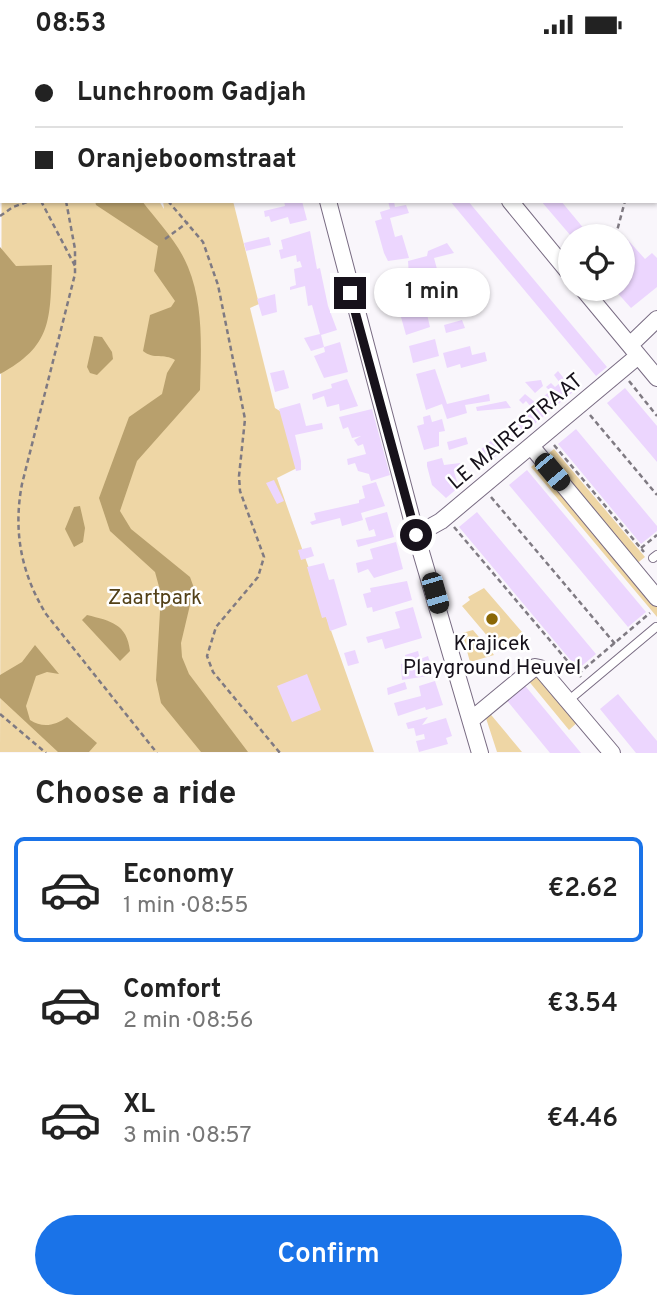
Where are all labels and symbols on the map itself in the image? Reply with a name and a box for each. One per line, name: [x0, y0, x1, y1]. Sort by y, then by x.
callout: 1 min: [374, 268, 490, 317]
route end: [334, 277, 366, 309]
street label: LE MAIRESTRAAT: [443, 368, 589, 496]
car: [531, 449, 574, 495]
route start: [400, 519, 432, 551]
car: [420, 570, 451, 616]
park label: Zaartpark: [108, 585, 202, 612]
marker: Krajicek Playground Heuvel: [484, 611, 500, 627]
place label: Krajicek Playground Heuvel: [403, 631, 581, 682]

